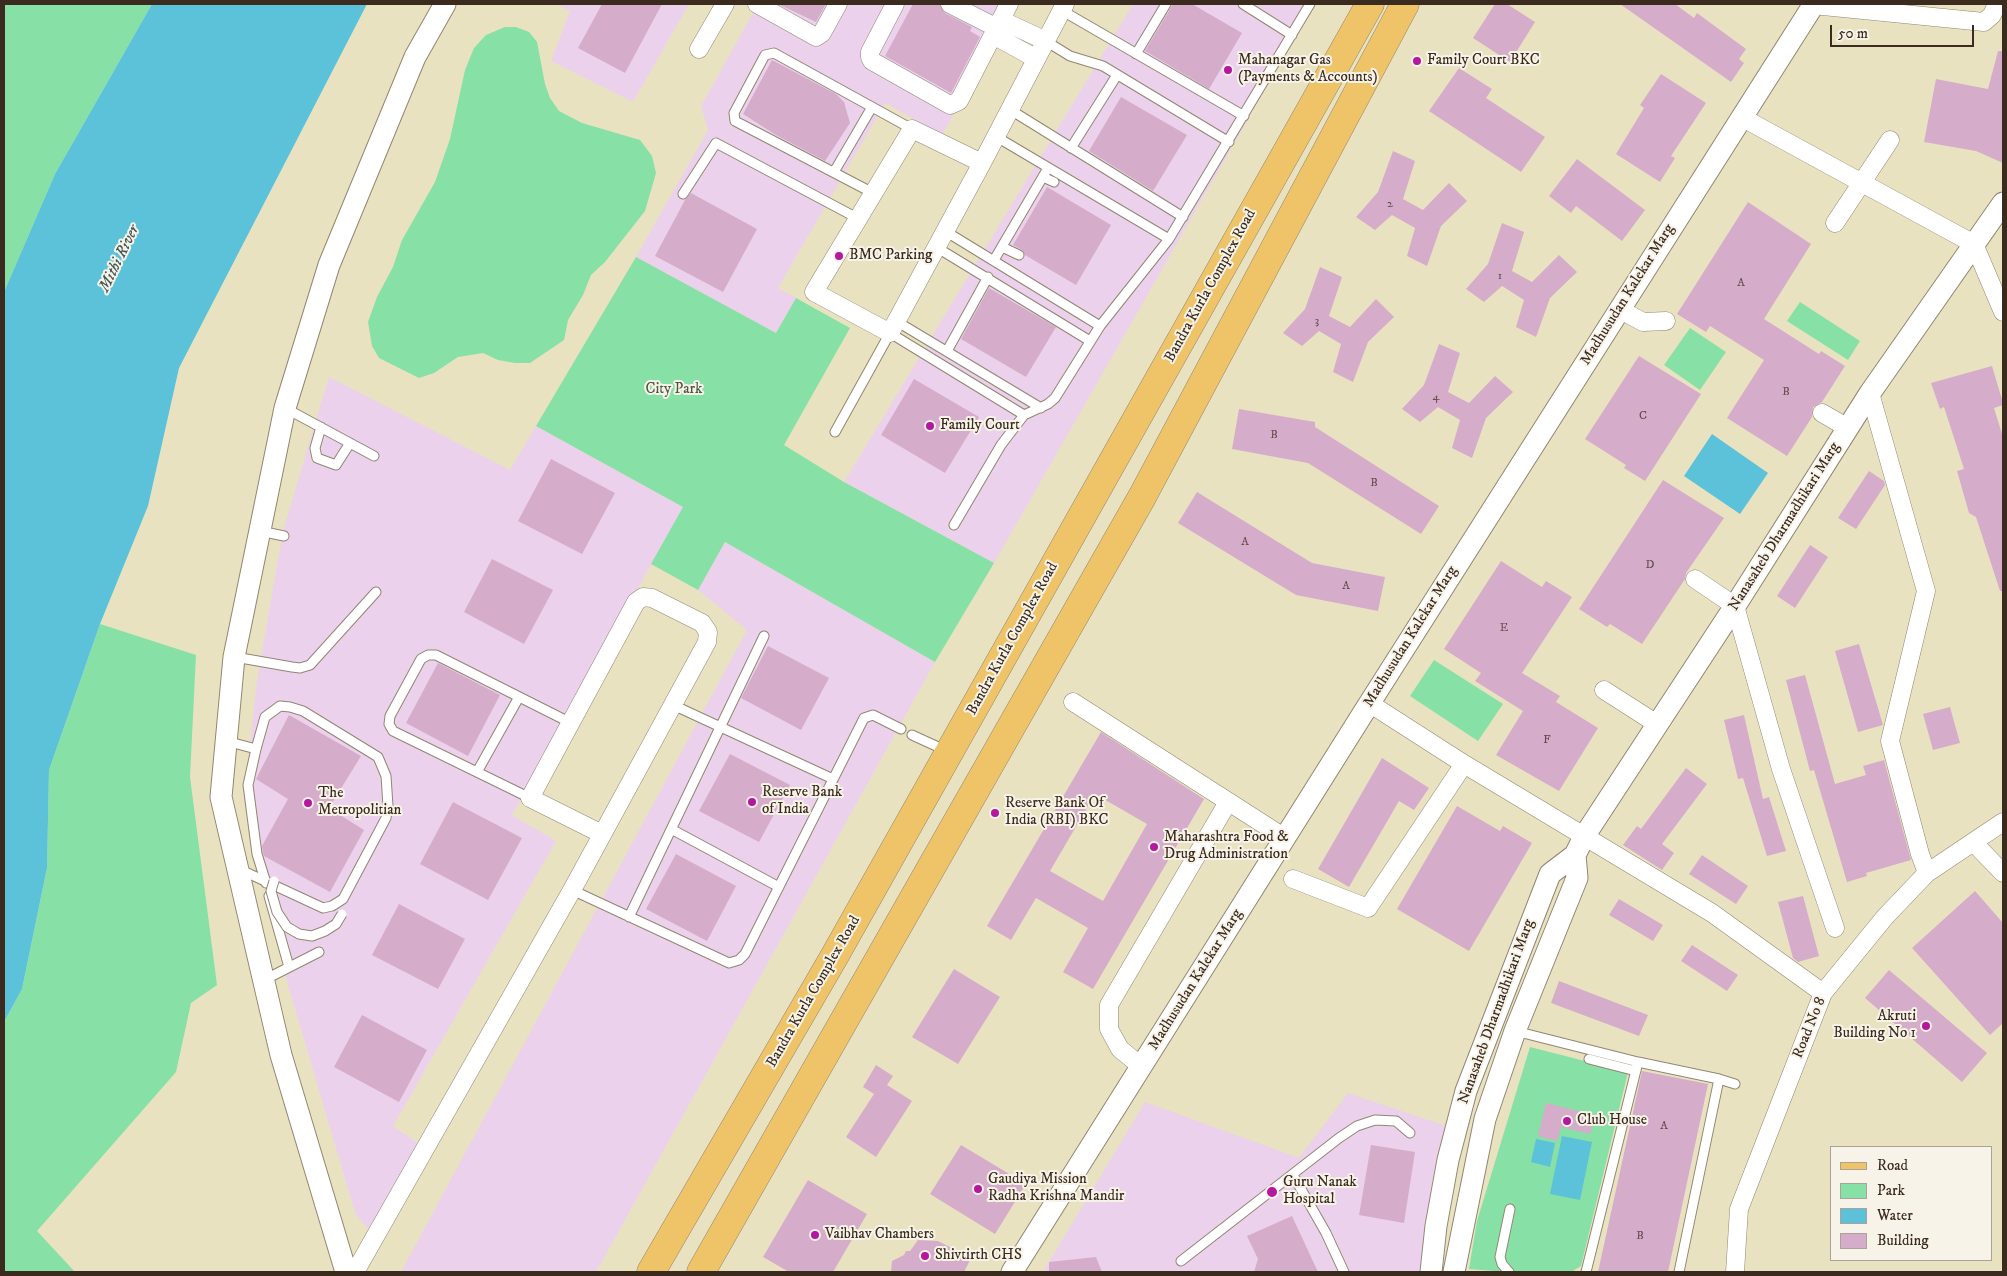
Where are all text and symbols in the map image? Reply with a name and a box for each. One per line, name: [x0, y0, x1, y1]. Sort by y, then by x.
scale bar: [1832, 15, 1976, 47]
text: 50 m: [1838, 24, 1868, 43]
place label: Mahanagar Gas (Payments & Accounts): [1238, 52, 1378, 87]
place label: Family Court BKC: [1427, 52, 1540, 70]
marker: Family Court BKC: [1411, 55, 1423, 67]
marker: Mahanagar Gas (Payments & Accounts): [1222, 64, 1234, 76]
house number: 2: [1387, 198, 1393, 212]
street label: Bandra Kurla Complex Road: [1161, 206, 1261, 366]
street label: Madhusudan Kalekar Marg: [1577, 221, 1679, 369]
water label: Mithi River: [96, 222, 144, 296]
place label: BMC Parking: [849, 247, 932, 265]
marker: BMC Parking: [833, 250, 845, 262]
house number: 1: [1498, 270, 1502, 284]
house number: A: [1737, 277, 1745, 291]
house number: 3: [1315, 315, 1319, 329]
park label: City Park: [646, 381, 702, 399]
house number: B: [1782, 386, 1790, 400]
house number: 4: [1433, 391, 1439, 405]
house number: C: [1639, 410, 1647, 424]
place label: Family Court: [940, 417, 1020, 435]
marker: Family Court: [924, 420, 936, 432]
house number: B: [1270, 429, 1278, 443]
street label: Nanasaheb Dharmadhikari Marg: [1726, 439, 1844, 615]
house number: B: [1370, 477, 1378, 491]
house number: A: [1241, 536, 1249, 550]
street label: Bandra Kurla Complex Road: [963, 559, 1063, 719]
house number: D: [1646, 559, 1654, 573]
street label: Madhusudan Kalekar Marg: [1360, 563, 1462, 711]
house number: A: [1342, 580, 1350, 594]
house number: E: [1500, 622, 1508, 636]
house number: F: [1543, 734, 1551, 748]
place label: Reserve Bank of India: [762, 784, 842, 819]
place label: The Metropolitian: [318, 785, 401, 820]
place label: Reserve Bank Of India (RBI) BKC: [1005, 795, 1108, 830]
marker: Reserve Bank of India: [746, 796, 758, 808]
marker: The Metropolitian: [302, 797, 314, 809]
marker: Reserve Bank Of India (RBI) BKC: [989, 807, 1001, 819]
place label: Maharashtra Food & Drug Administration: [1164, 829, 1289, 864]
marker: Maharashtra Food & Drug Administration: [1148, 841, 1160, 853]
street label: Madhusudan Kalekar Marg: [1145, 906, 1247, 1054]
street label: Bandra Kurla Complex Road: [763, 913, 865, 1071]
street label: Nanasaheb Dharmadhikari Marg: [1455, 917, 1539, 1107]
street label: Road No 8: [1790, 995, 1830, 1061]
place label: Akruti Building No 1: [1833, 1008, 1916, 1043]
marker: Akruti Building No 1: [1920, 1020, 1932, 1032]
place label: Club House: [1577, 1112, 1647, 1130]
marker: Club House: [1561, 1115, 1573, 1127]
house number: A: [1660, 1120, 1668, 1134]
legend: [1830, 1146, 1992, 1261]
text: Road: [1877, 1156, 1908, 1175]
place label: Gaudiya Mission Radha Krishna Mandir: [988, 1171, 1124, 1206]
place label: Guru Nanak Hospital: [1283, 1174, 1357, 1209]
text: Park: [1877, 1181, 1905, 1200]
marker: Gaudiya Mission Radha Krishna Mandir: [972, 1183, 984, 1195]
marker: Guru Nanak Hospital: [1265, 1185, 1279, 1199]
text: Water: [1877, 1206, 1913, 1225]
place label: Vaibhav Chambers: [825, 1226, 934, 1244]
marker: Vaibhav Chambers: [809, 1229, 821, 1241]
house number: B: [1636, 1230, 1644, 1244]
text: Building: [1877, 1231, 1929, 1250]
place label: Shivtirth CHS: [935, 1247, 1022, 1265]
marker: Shivtirth CHS: [919, 1250, 931, 1262]

